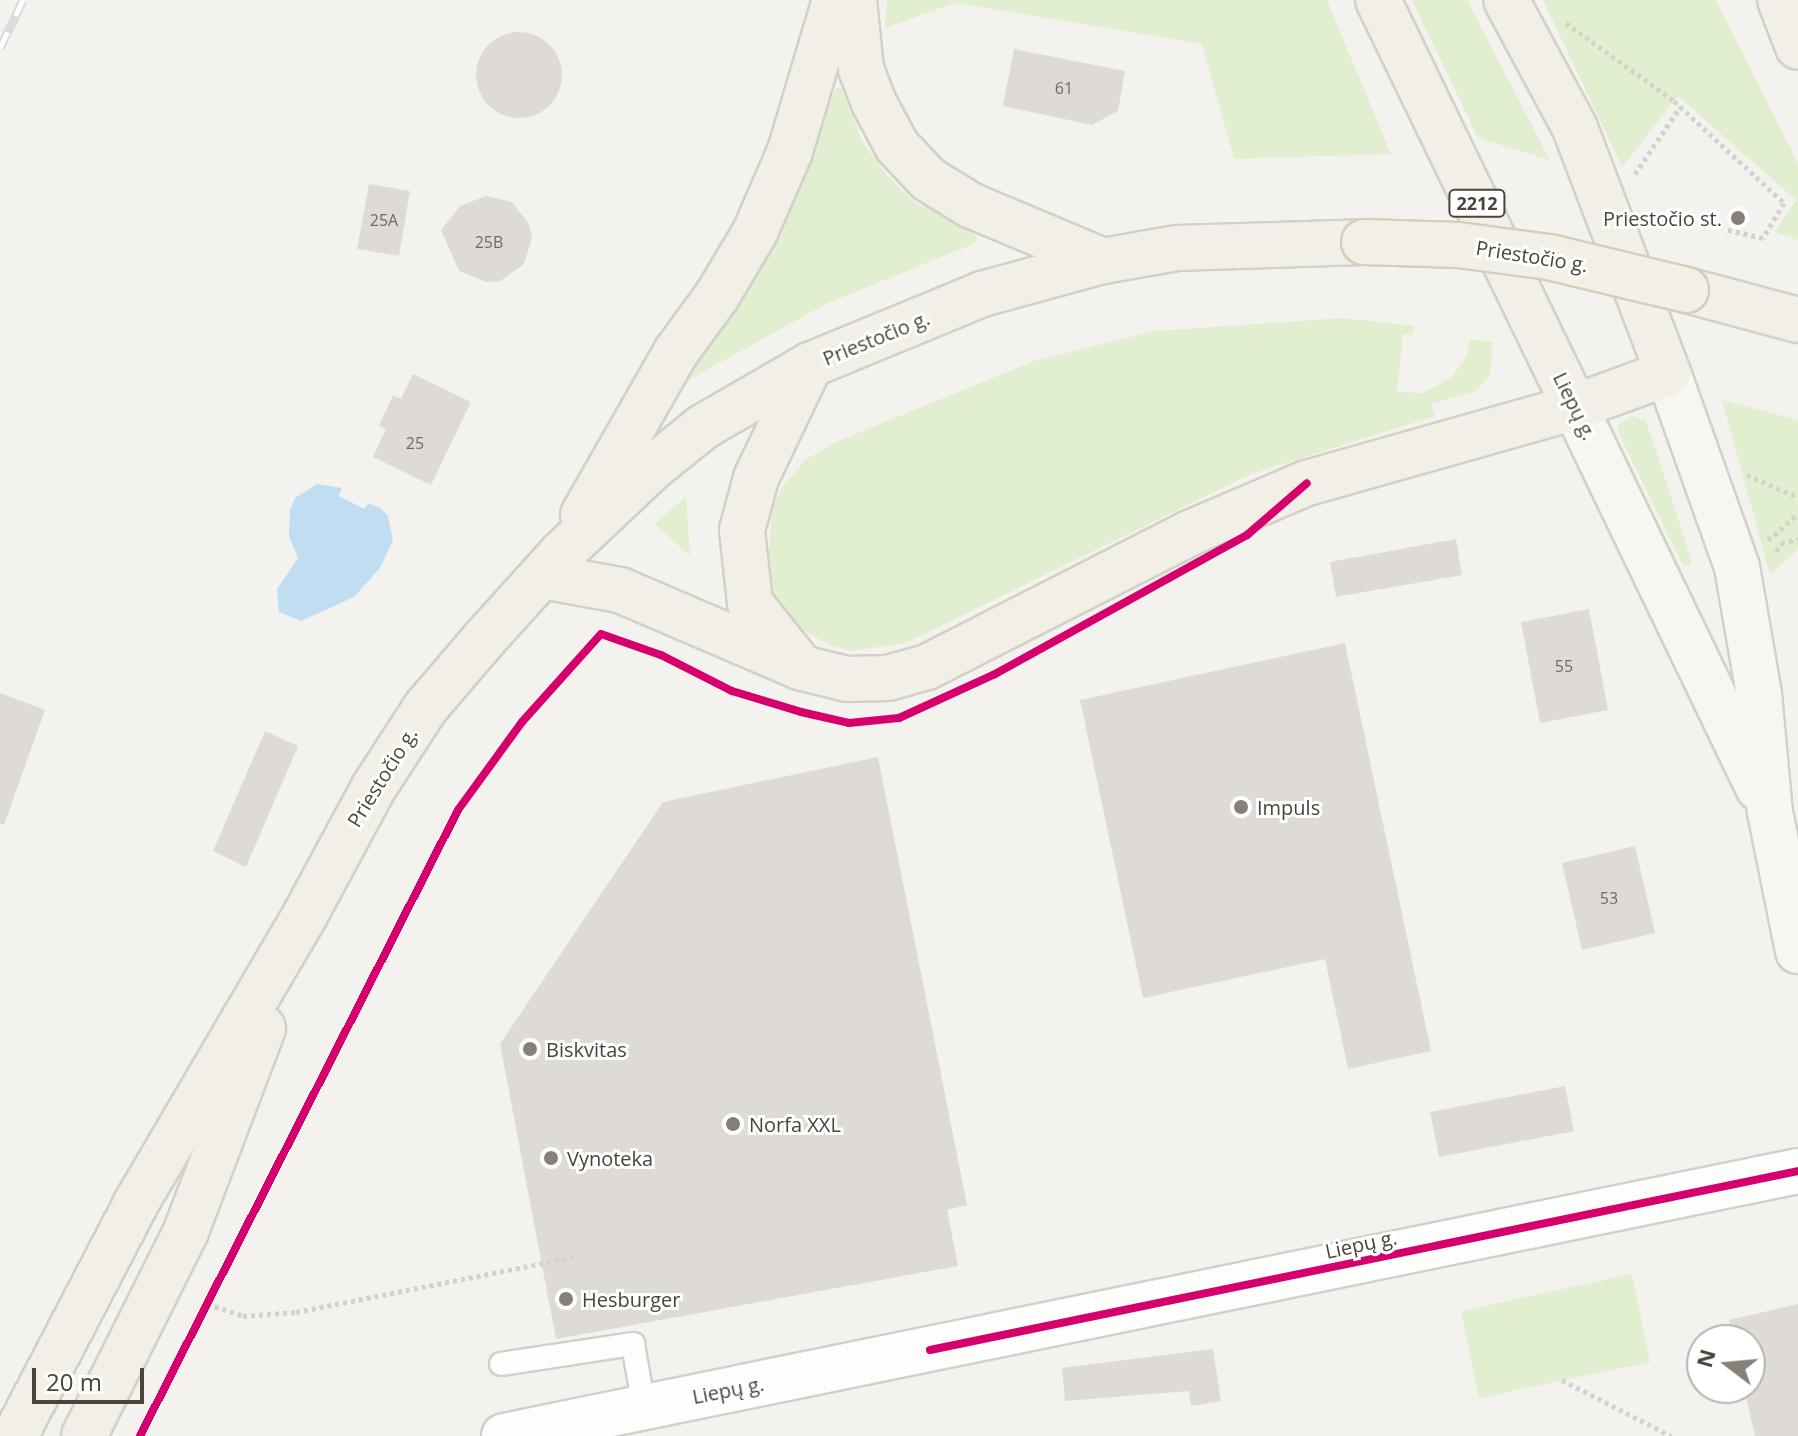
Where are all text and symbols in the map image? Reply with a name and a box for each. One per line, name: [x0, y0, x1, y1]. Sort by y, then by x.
house number: 61: [1055, 78, 1073, 98]
road number: 2212: [1447, 189, 1507, 217]
place label: Priestočio st.: [1603, 206, 1722, 230]
marker: Priestočio st.: [1729, 209, 1747, 227]
house number: 25A: [370, 210, 398, 230]
house number: 25B: [475, 232, 503, 252]
street label: Priestočio g.: [1474, 235, 1590, 277]
street label: Priestočio g.: [819, 306, 933, 370]
street label: Liepų g.: [1548, 368, 1602, 444]
house number: 25: [406, 433, 424, 453]
house number: 55: [1555, 656, 1573, 676]
street label: Priestočio g.: [342, 723, 422, 831]
place label: Impuls: [1257, 795, 1320, 819]
marker: Impuls: [1232, 798, 1250, 816]
house number: 53: [1600, 888, 1618, 908]
place label: Biskvitas: [546, 1037, 627, 1061]
marker: Biskvitas: [521, 1040, 539, 1058]
place label: Norfa XXL: [749, 1112, 841, 1136]
marker: Norfa XXL: [724, 1115, 742, 1133]
place label: Vynoteka: [567, 1146, 653, 1170]
marker: Vynoteka: [542, 1149, 560, 1167]
street label: Liepų g.: [1323, 1225, 1399, 1263]
place label: Hesburger: [582, 1287, 680, 1311]
marker: Hesburger: [557, 1290, 575, 1308]
north arrow: [1686, 1324, 1766, 1404]
text: N: [1688, 1345, 1722, 1371]
scale bar: [36, 1352, 148, 1402]
text: 20 m: [46, 1365, 102, 1398]
street label: Liepų g.: [690, 1371, 766, 1409]

